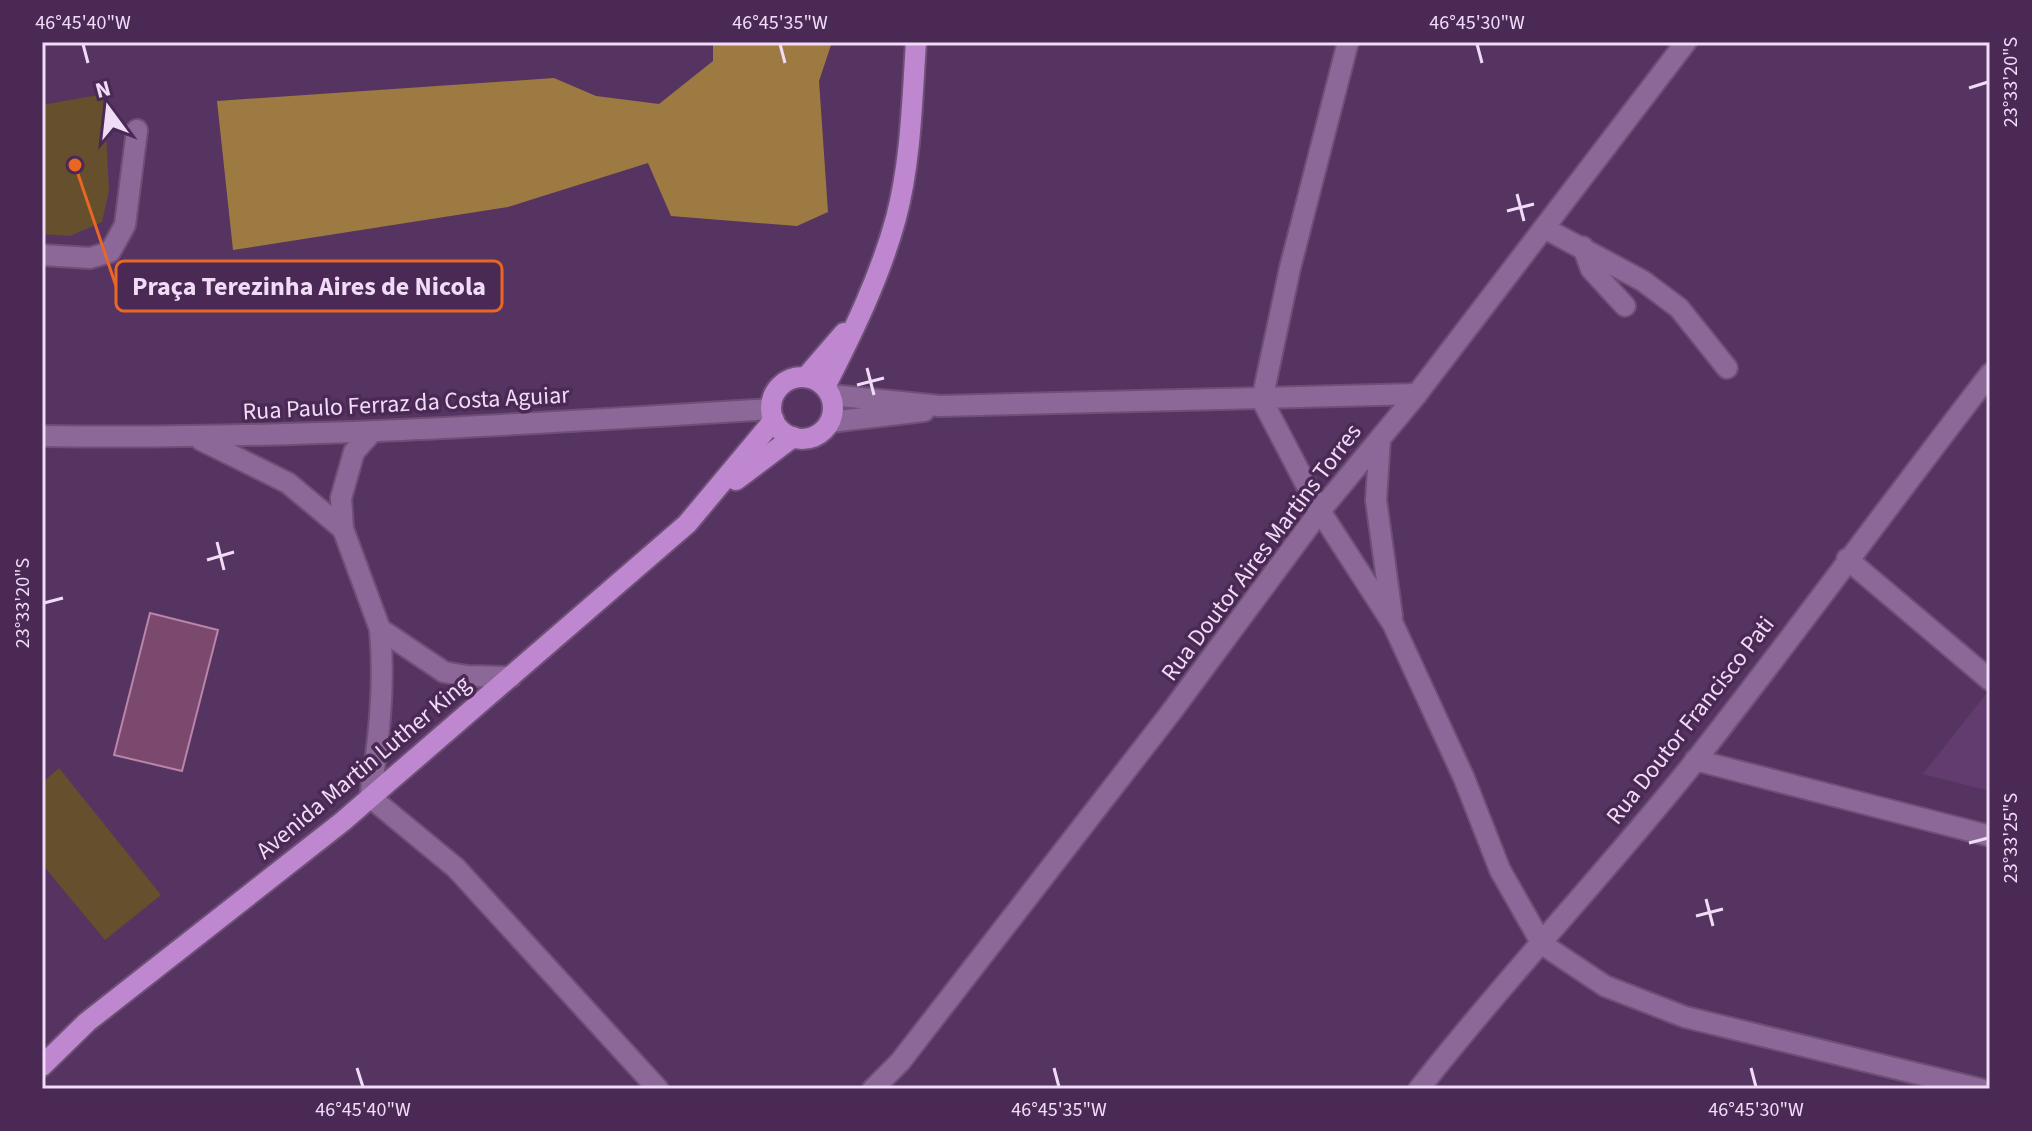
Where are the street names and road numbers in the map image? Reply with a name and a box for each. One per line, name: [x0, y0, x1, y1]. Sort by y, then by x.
street label: Rua Paulo Ferraz da Costa Aguiar: [242, 377, 571, 430]
street label: Rua Doutor Aires Martins Torres: [1153, 416, 1370, 688]
street label: Rua Doutor Francisco Pati: [1598, 609, 1783, 832]
street label: Avenida Martin Luther King: [248, 667, 478, 868]

